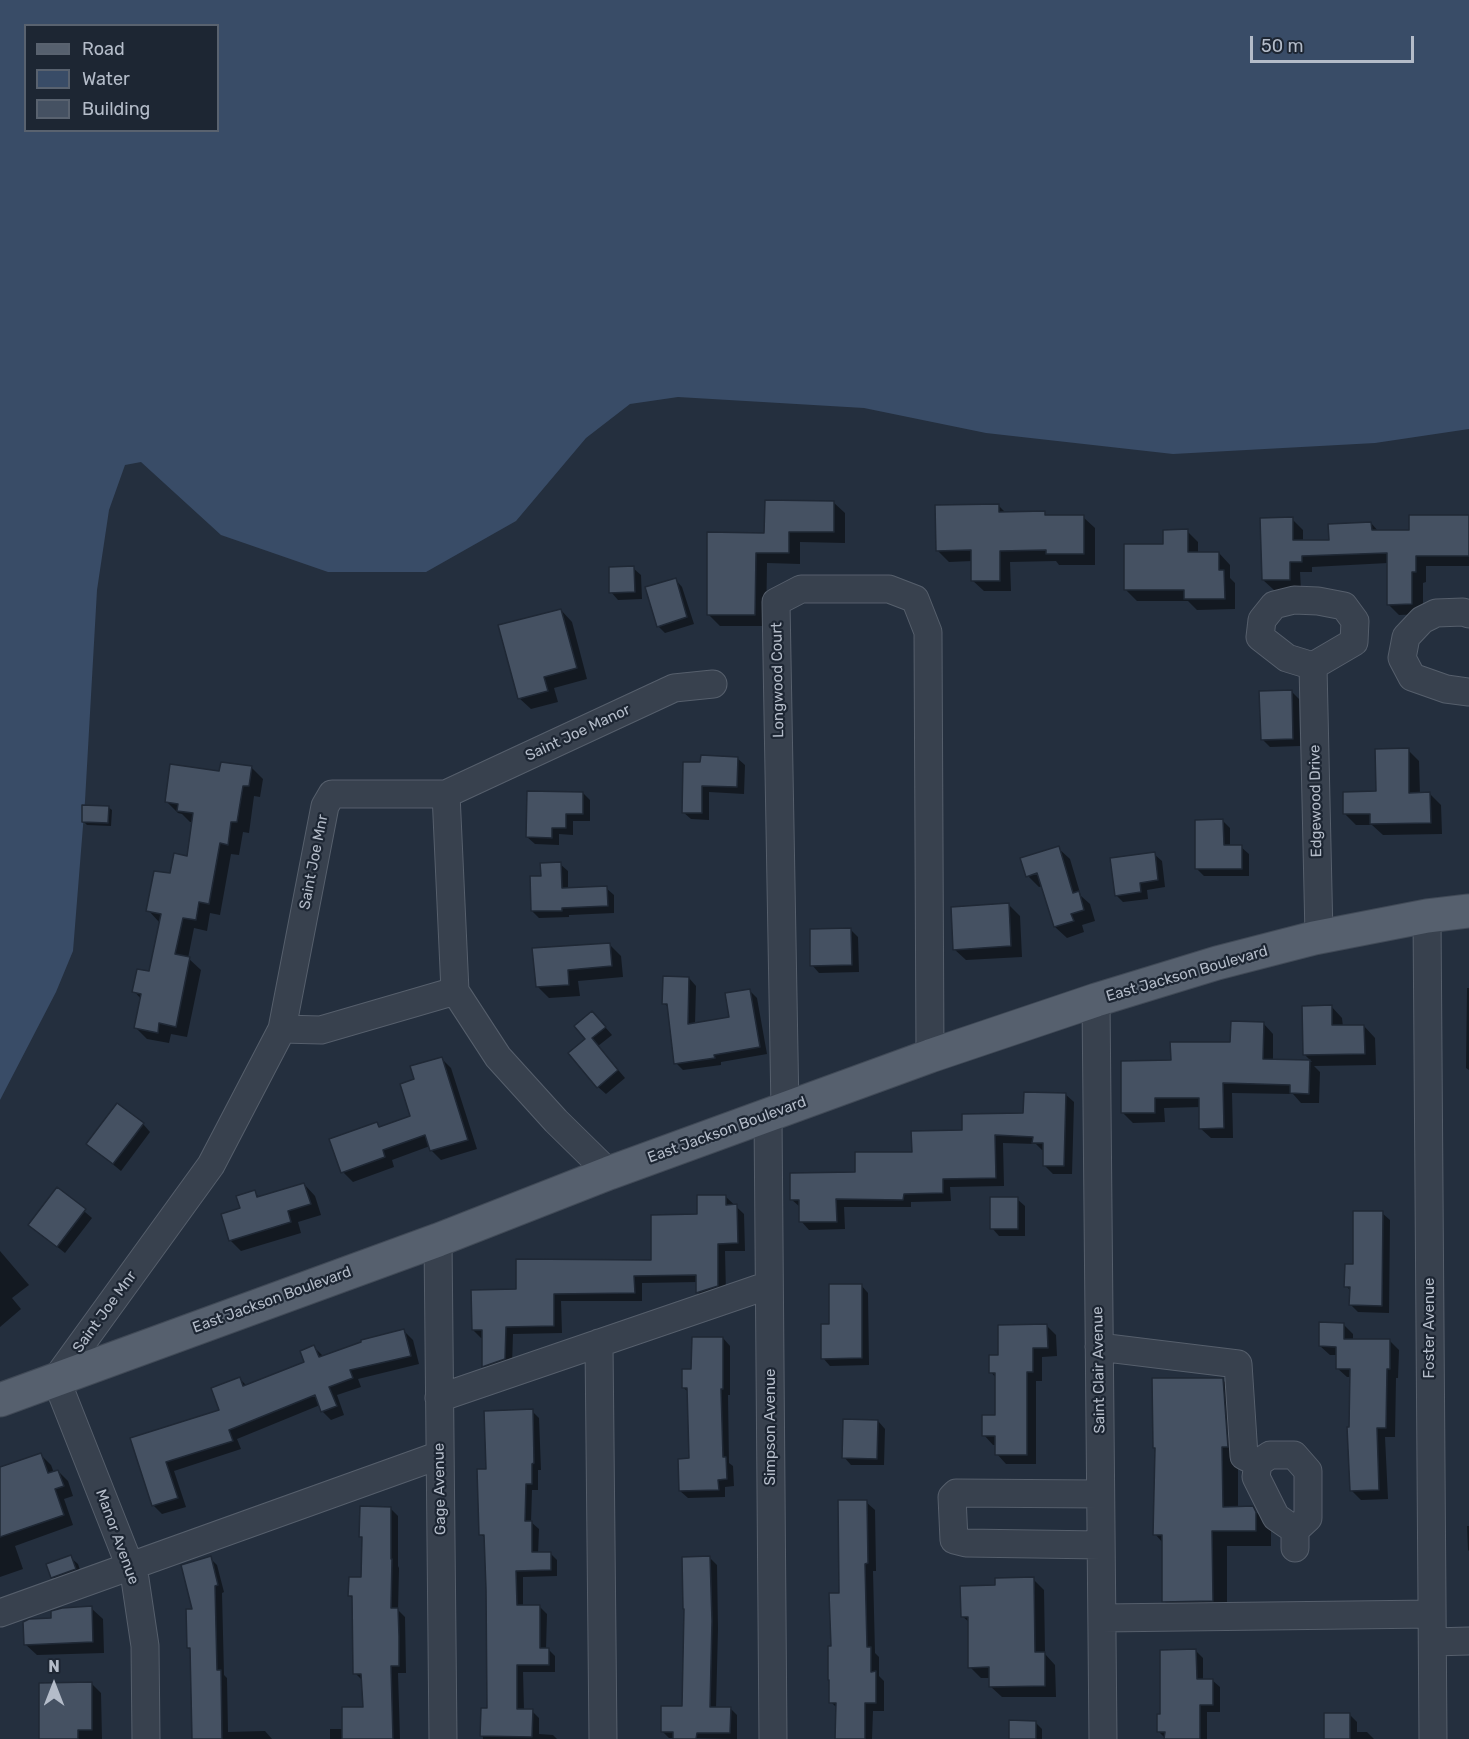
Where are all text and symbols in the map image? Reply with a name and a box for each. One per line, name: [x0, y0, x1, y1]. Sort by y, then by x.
legend: [24, 24, 219, 132]
scale bar: [1253, 24, 1416, 62]
text: 50 m: [1261, 35, 1304, 57]
text: Road: [82, 38, 125, 60]
text: Water: [82, 68, 130, 90]
text: Building: [82, 98, 150, 120]
street label: Longwood Court: [768, 622, 788, 738]
street label: Saint Joe Manor: [523, 701, 633, 765]
street label: Edgewood Drive: [1306, 744, 1326, 858]
street label: Saint Joe Mnr: [296, 813, 332, 911]
street label: East Jackson Boulevard: [1104, 942, 1270, 1006]
street label: East Jackson Boulevard: [645, 1093, 809, 1167]
street label: East Jackson Boulevard: [190, 1263, 354, 1337]
street label: Saint Joe Mnr: [69, 1268, 141, 1356]
street label: Foster Avenue: [1421, 1277, 1439, 1379]
street label: Saint Clair Avenue: [1089, 1306, 1109, 1434]
street label: Simpson Avenue: [762, 1369, 780, 1485]
street label: Gage Avenue: [430, 1443, 450, 1535]
street label: Manor Avenue: [91, 1487, 143, 1587]
north arrow: [24, 1655, 84, 1715]
text: N: [48, 1657, 60, 1676]

